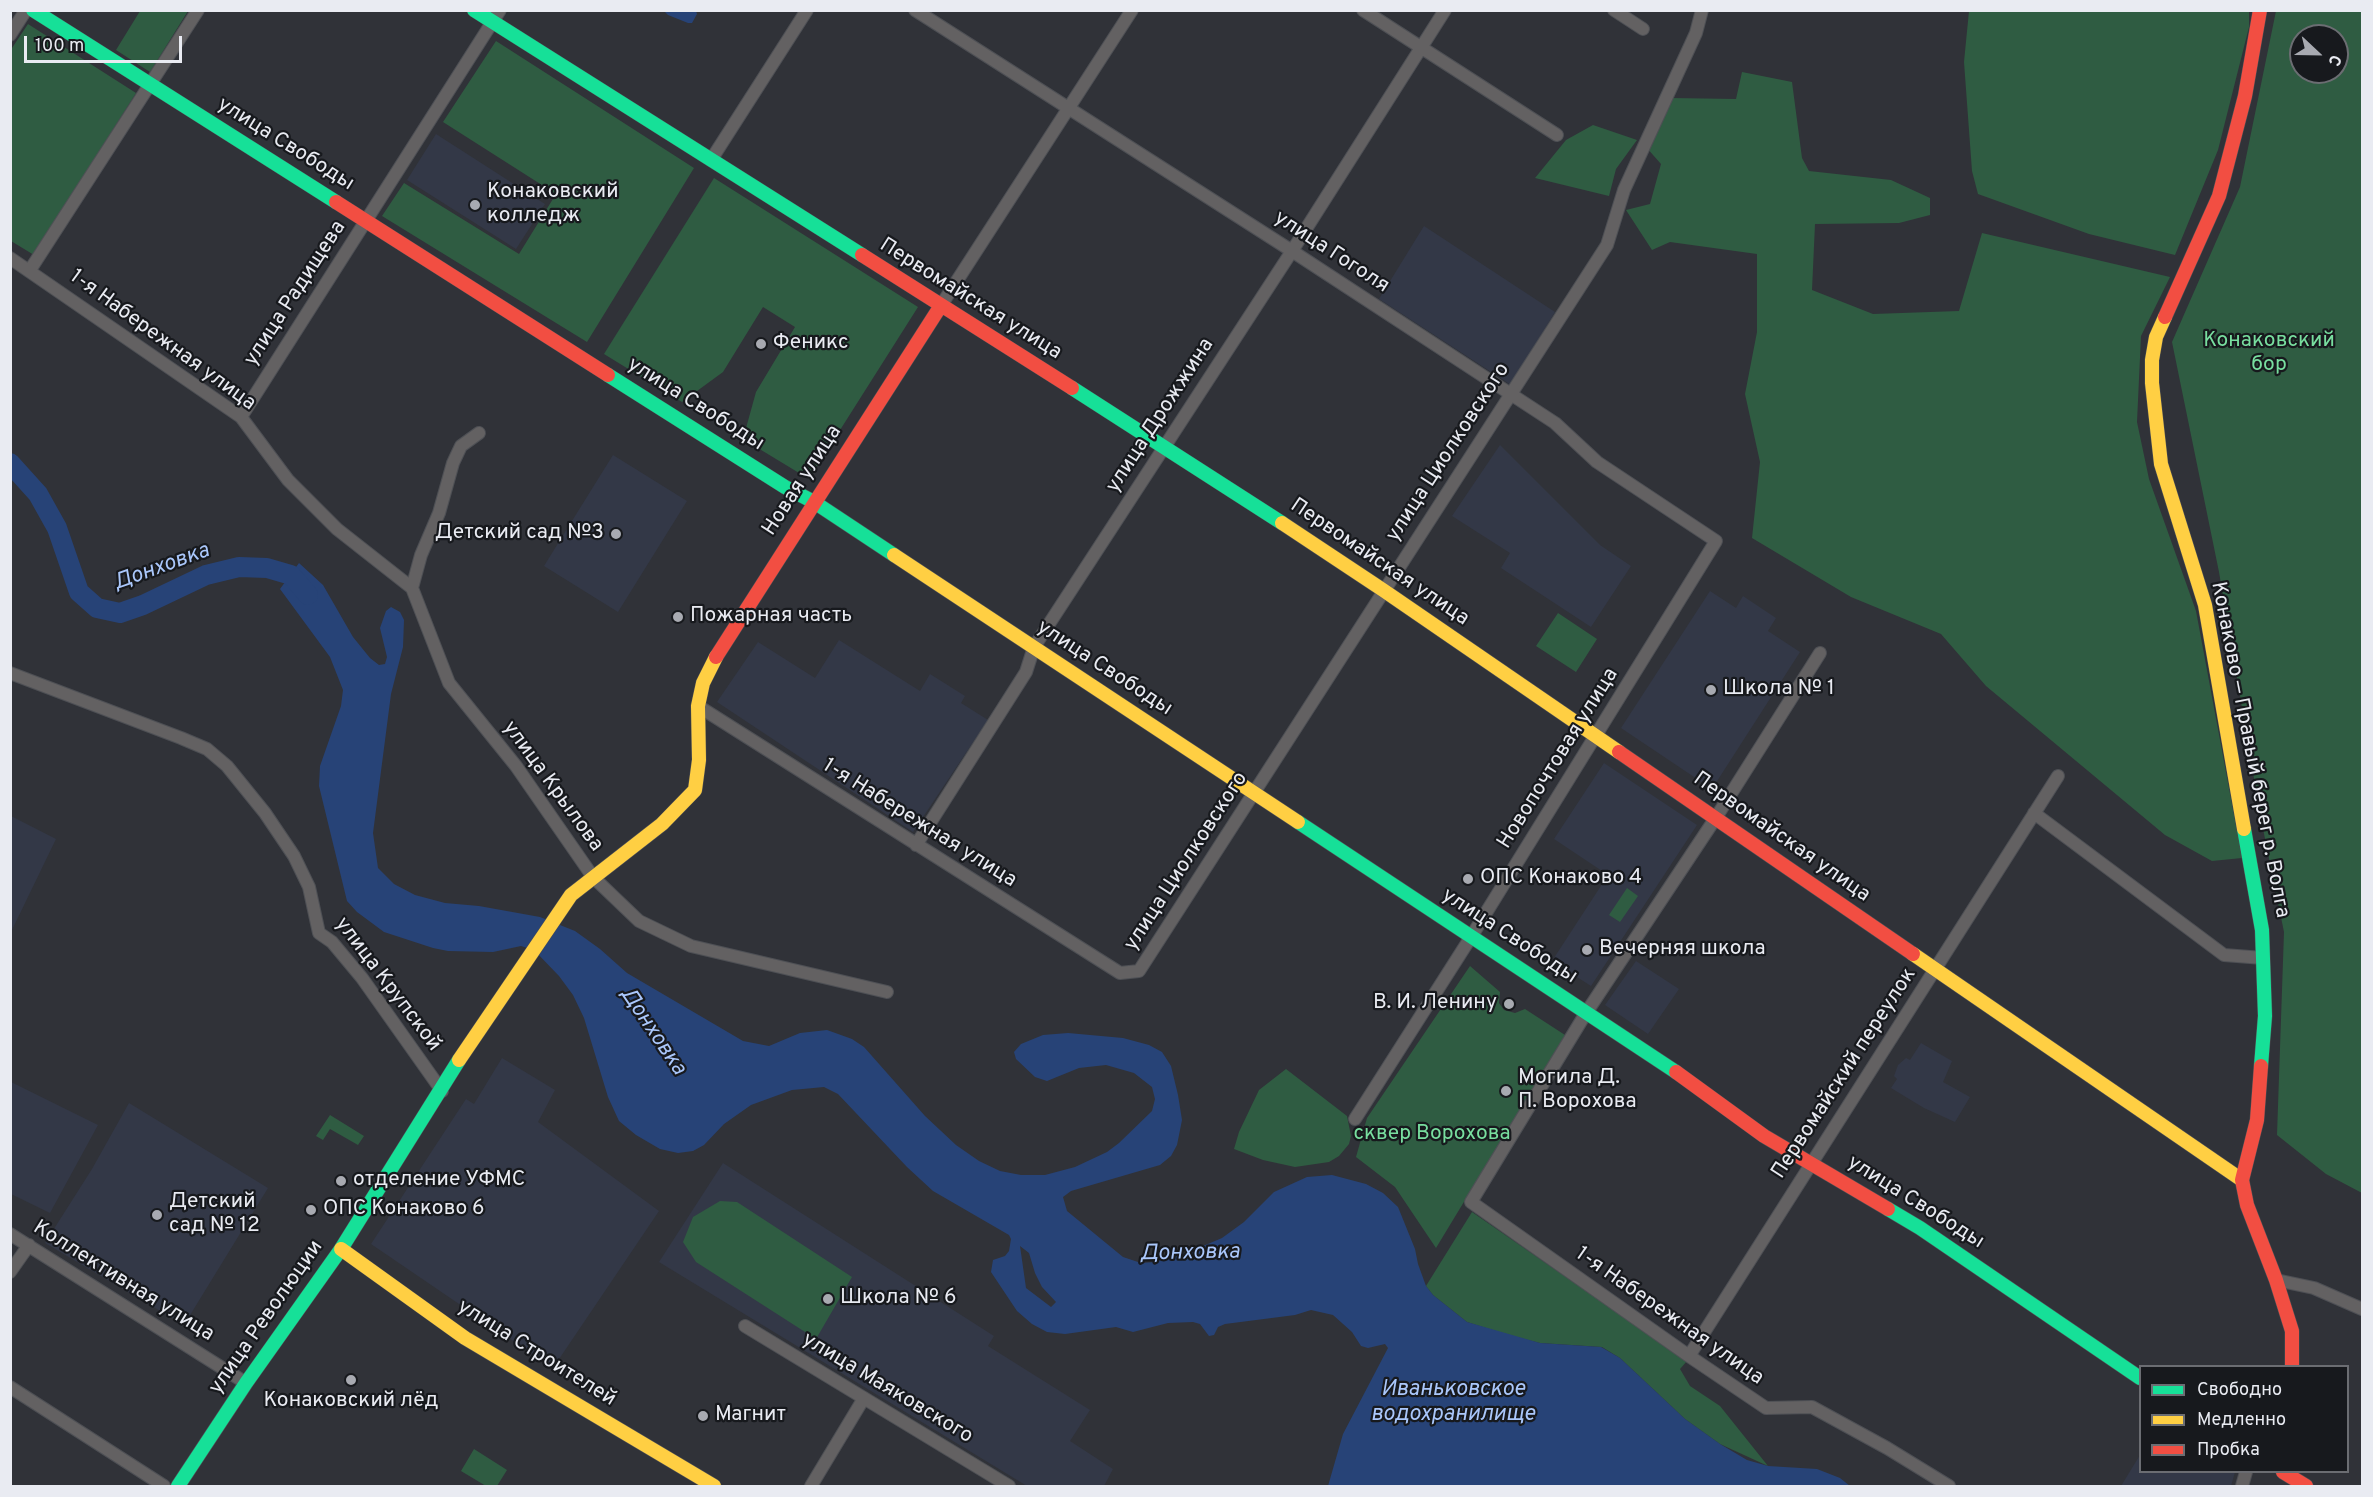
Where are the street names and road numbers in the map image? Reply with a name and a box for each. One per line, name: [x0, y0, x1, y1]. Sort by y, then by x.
street label: улица Свободы: [212, 93, 358, 197]
street label: улица Гоголя: [1269, 206, 1393, 300]
street label: улица Радищева: [240, 217, 352, 371]
street label: Первомайская улица: [874, 234, 1066, 366]
street label: 1-я Набережная улица: [64, 265, 260, 417]
street label: улица Дрожжина: [1102, 334, 1220, 498]
street label: улица Свободы: [622, 353, 768, 457]
street label: улица Циолковского: [1382, 359, 1516, 547]
street label: Новая улица: [758, 421, 848, 541]
street label: Первомайская улица: [1285, 494, 1473, 632]
street label: Конаково — Правый берег р. Волга: [2204, 580, 2294, 920]
street label: улица Свободы: [1031, 616, 1177, 722]
street label: Новопочтовая улица: [1493, 664, 1625, 854]
street label: улица Крылова: [496, 717, 608, 857]
street label: 1-я Набережная улица: [817, 754, 1021, 894]
street label: Первомайская улица: [1688, 767, 1874, 909]
street label: улица Циолковского: [1120, 768, 1254, 956]
street label: улица Свободы: [1436, 884, 1582, 990]
street label: улица Крупской: [328, 913, 446, 1057]
street label: Первомайский переулок: [1767, 964, 1923, 1184]
street label: улица Свободы: [1842, 1151, 1988, 1255]
street label: Коллективная улица: [28, 1216, 218, 1348]
street label: улица Революции: [204, 1236, 330, 1400]
street label: 1-я Набережная улица: [1570, 1242, 1768, 1392]
street label: улица Строителей: [452, 1295, 620, 1413]
street label: улица Маяковского: [797, 1328, 977, 1450]

